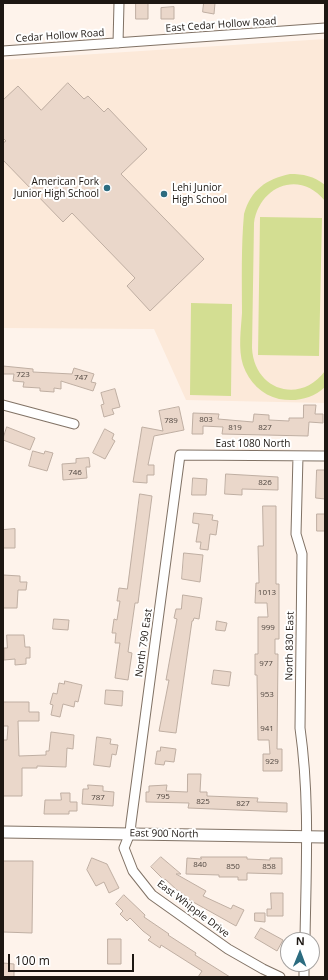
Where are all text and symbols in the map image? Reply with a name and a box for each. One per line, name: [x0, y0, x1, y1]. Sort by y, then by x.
street label: East Cedar Hollow Road: [165, 15, 277, 35]
street label: Cedar Hollow Road: [15, 27, 105, 45]
place label: American Fork Junior High School: [14, 176, 99, 200]
place label: Lehi Junior High School: [172, 182, 227, 206]
marker: American Fork Junior High School: [102, 183, 112, 193]
marker: Lehi Junior High School: [159, 189, 169, 199]
house number: 723: [16, 370, 30, 380]
house number: 747: [74, 373, 88, 383]
house number: 803: [199, 415, 213, 425]
house number: 789: [164, 416, 178, 426]
house number: 819: [228, 423, 242, 433]
house number: 827: [258, 423, 272, 433]
street label: East 1080 North: [216, 438, 290, 450]
house number: 746: [68, 468, 82, 478]
house number: 826: [258, 478, 272, 488]
house number: 1013: [258, 588, 276, 598]
street label: North 790 East: [133, 608, 155, 678]
street label: North 830 East: [283, 611, 297, 681]
house number: 999: [261, 623, 275, 633]
house number: 977: [259, 659, 273, 669]
house number: 953: [260, 690, 274, 700]
house number: 941: [260, 724, 274, 734]
house number: 929: [265, 757, 279, 767]
house number: 795: [156, 792, 170, 802]
house number: 787: [91, 793, 105, 803]
house number: 825: [196, 797, 210, 807]
house number: 827: [236, 799, 250, 809]
street label: East 900 North: [129, 827, 199, 841]
house number: 840: [193, 860, 207, 870]
house number: 850: [226, 862, 240, 872]
house number: 858: [262, 862, 276, 872]
street label: East Whipple Drive: [154, 878, 232, 940]
north arrow: [280, 932, 320, 972]
text: N: [296, 933, 305, 948]
scale bar: [10, 946, 136, 972]
text: 100 m: [15, 952, 50, 969]

